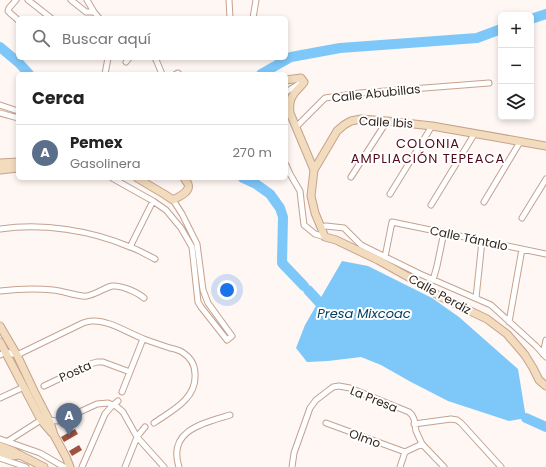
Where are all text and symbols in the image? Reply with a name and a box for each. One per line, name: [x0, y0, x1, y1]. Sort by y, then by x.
map controls: [498, 12, 534, 120]
button: +: [498, 12, 534, 48]
search box: [16, 16, 288, 60]
icon: search: [30, 27, 52, 49]
text: Buscar aquí: [62, 28, 151, 49]
button: −: [498, 48, 534, 84]
street label: Calle Abubillas: [331, 80, 421, 106]
button: layers: [498, 84, 534, 120]
text: Cerca: [32, 86, 85, 110]
street label: Calle Ibis: [358, 112, 414, 132]
text: Pemex: [70, 132, 123, 153]
district label: COLONIA AMPLIACIÓN TEPEACA: [351, 134, 505, 168]
text: A: [40, 143, 50, 162]
text: 270 m: [232, 143, 272, 162]
text: Gasolinera: [70, 154, 140, 173]
street label: Calle Tántalo: [428, 221, 510, 255]
street label: Calle Perdiz: [406, 270, 474, 318]
your location: [217, 280, 237, 300]
water label: Presa Mixcoac: [317, 304, 411, 323]
street label: Posta: [56, 356, 94, 386]
street label: La Presa: [348, 382, 400, 416]
pin: A: [56, 403, 82, 436]
street label: Olmo: [347, 424, 383, 452]

